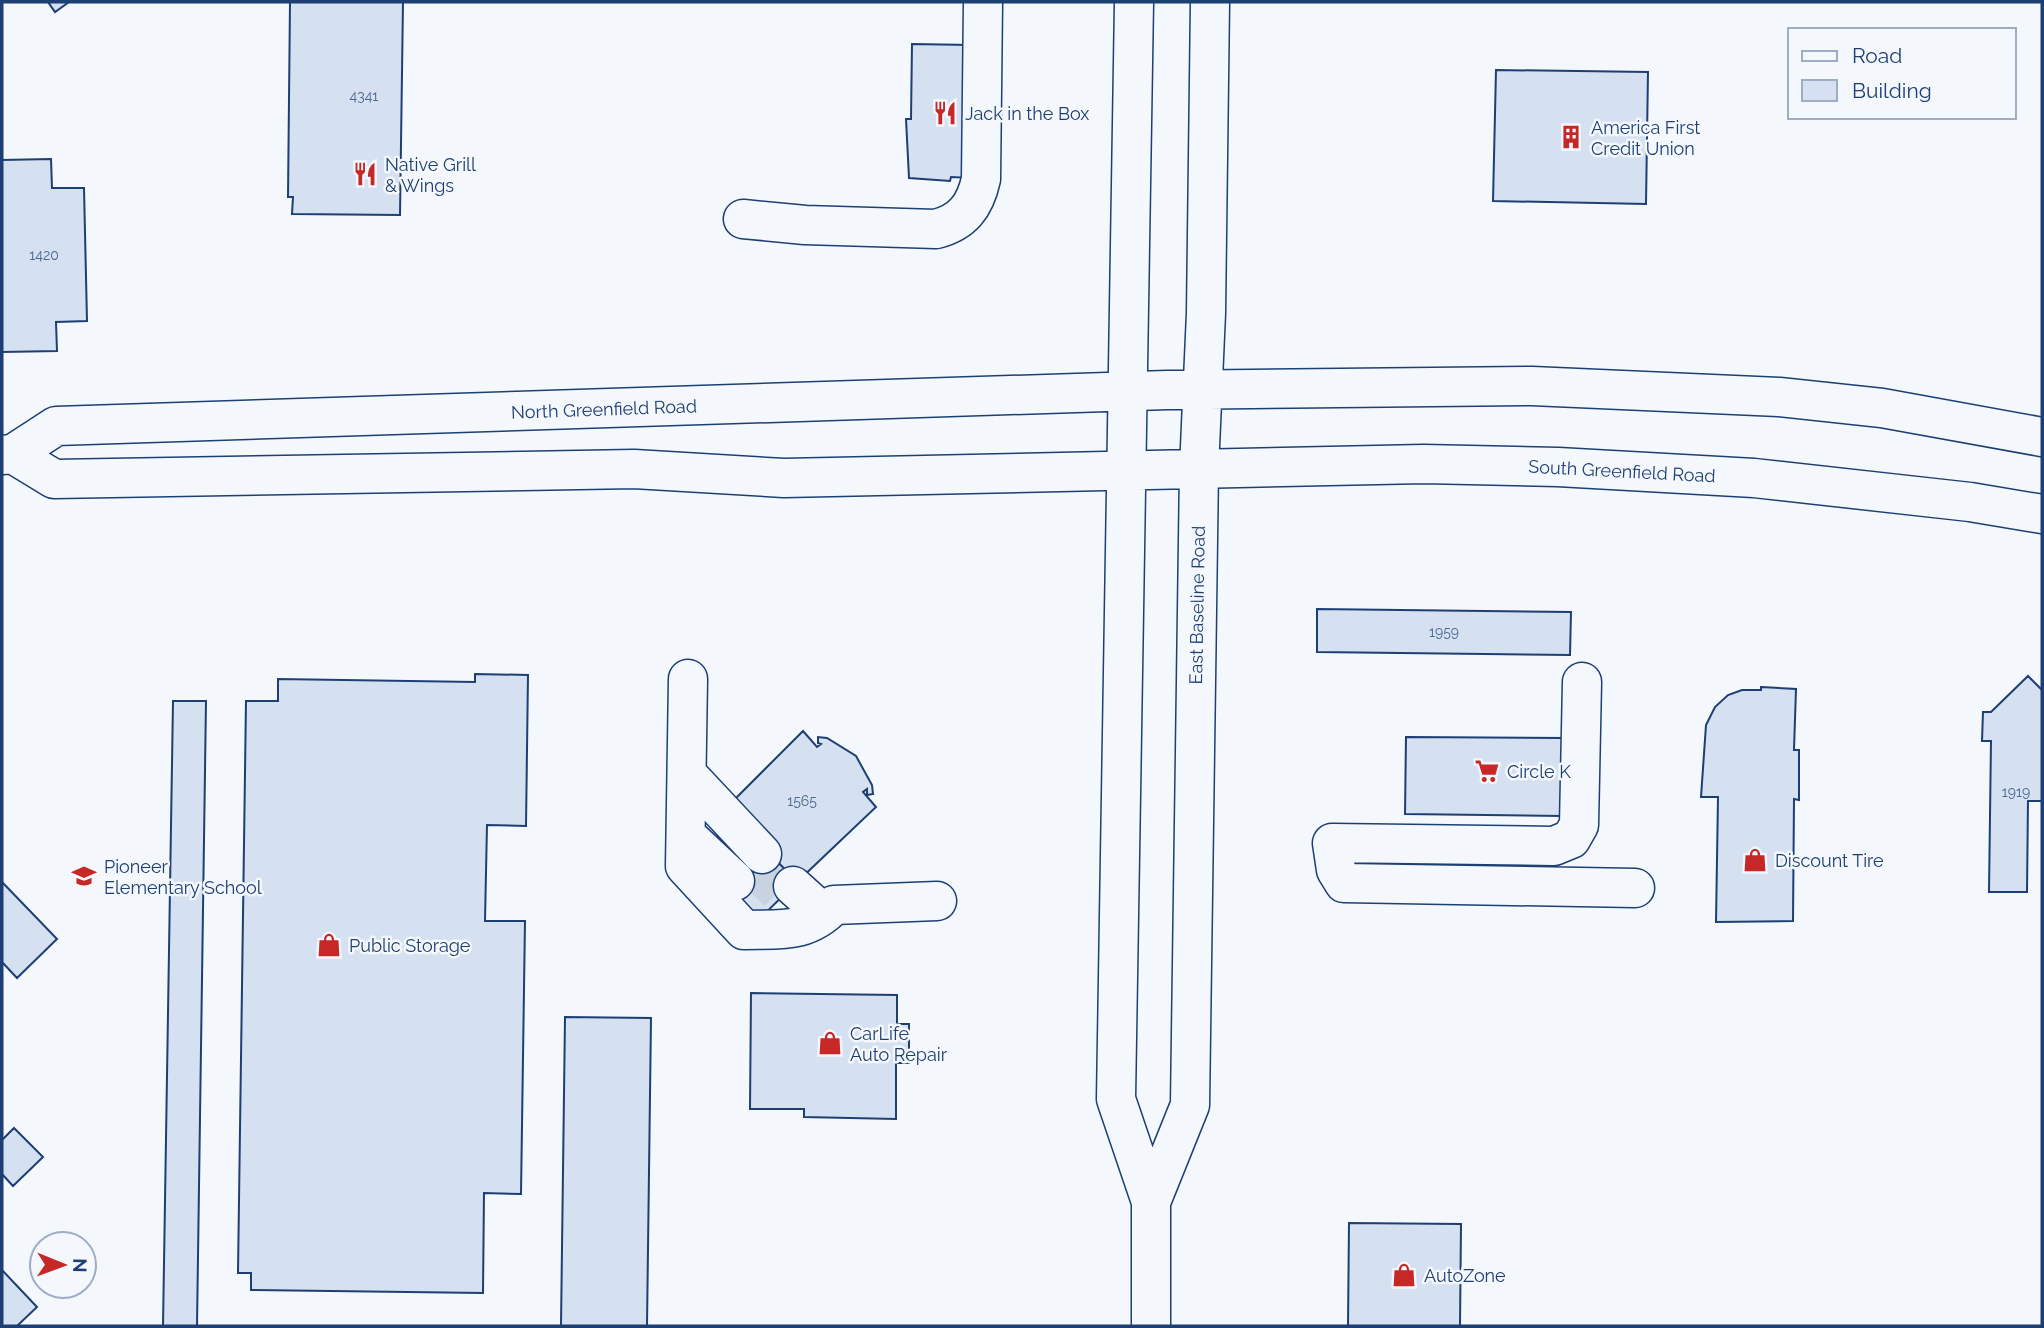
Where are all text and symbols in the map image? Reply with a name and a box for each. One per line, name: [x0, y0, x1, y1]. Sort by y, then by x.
legend: [1788, 28, 2016, 119]
text: Road: [1852, 43, 1902, 68]
text: Building: [1852, 78, 1932, 103]
house number: 4341: [350, 88, 378, 104]
restaurant icon: Jack in the Box: [931, 99, 959, 127]
place label: Jack in the Box: [965, 103, 1089, 124]
place label: America First Credit Union: [1591, 117, 1700, 159]
building icon: America First Credit Union: [1557, 123, 1585, 151]
place label: Native Grill & Wings: [385, 154, 476, 196]
restaurant icon: Native Grill & Wings: [351, 160, 379, 188]
house number: 1420: [29, 247, 59, 263]
street label: North Greenfield Road: [511, 395, 697, 423]
street label: South Greenfield Road: [1528, 456, 1716, 486]
street label: East Baseline Road: [1185, 525, 1209, 685]
house number: 1959: [1429, 624, 1459, 640]
supermarket icon: Circle K: [1473, 757, 1501, 785]
place label: Circle K: [1507, 761, 1571, 782]
house number: 1919: [2002, 784, 2030, 800]
house number: 1565: [787, 793, 817, 809]
shop icon: Discount Tire: [1741, 846, 1769, 874]
place label: Discount Tire: [1775, 850, 1884, 871]
place label: Pioneer Elementary School: [104, 856, 262, 898]
school or university icon: Pioneer Elementary School: [70, 862, 98, 890]
shop icon: Public Storage: [315, 931, 343, 959]
place label: Public Storage: [349, 935, 471, 956]
place label: CarLife Auto Repair: [850, 1023, 948, 1065]
shop icon: CarLife Auto Repair: [816, 1029, 844, 1057]
north arrow: [28, 1230, 98, 1300]
text: N: [69, 1258, 91, 1273]
shop icon: AutoZone: [1390, 1261, 1418, 1289]
place label: AutoZone: [1424, 1265, 1506, 1286]

